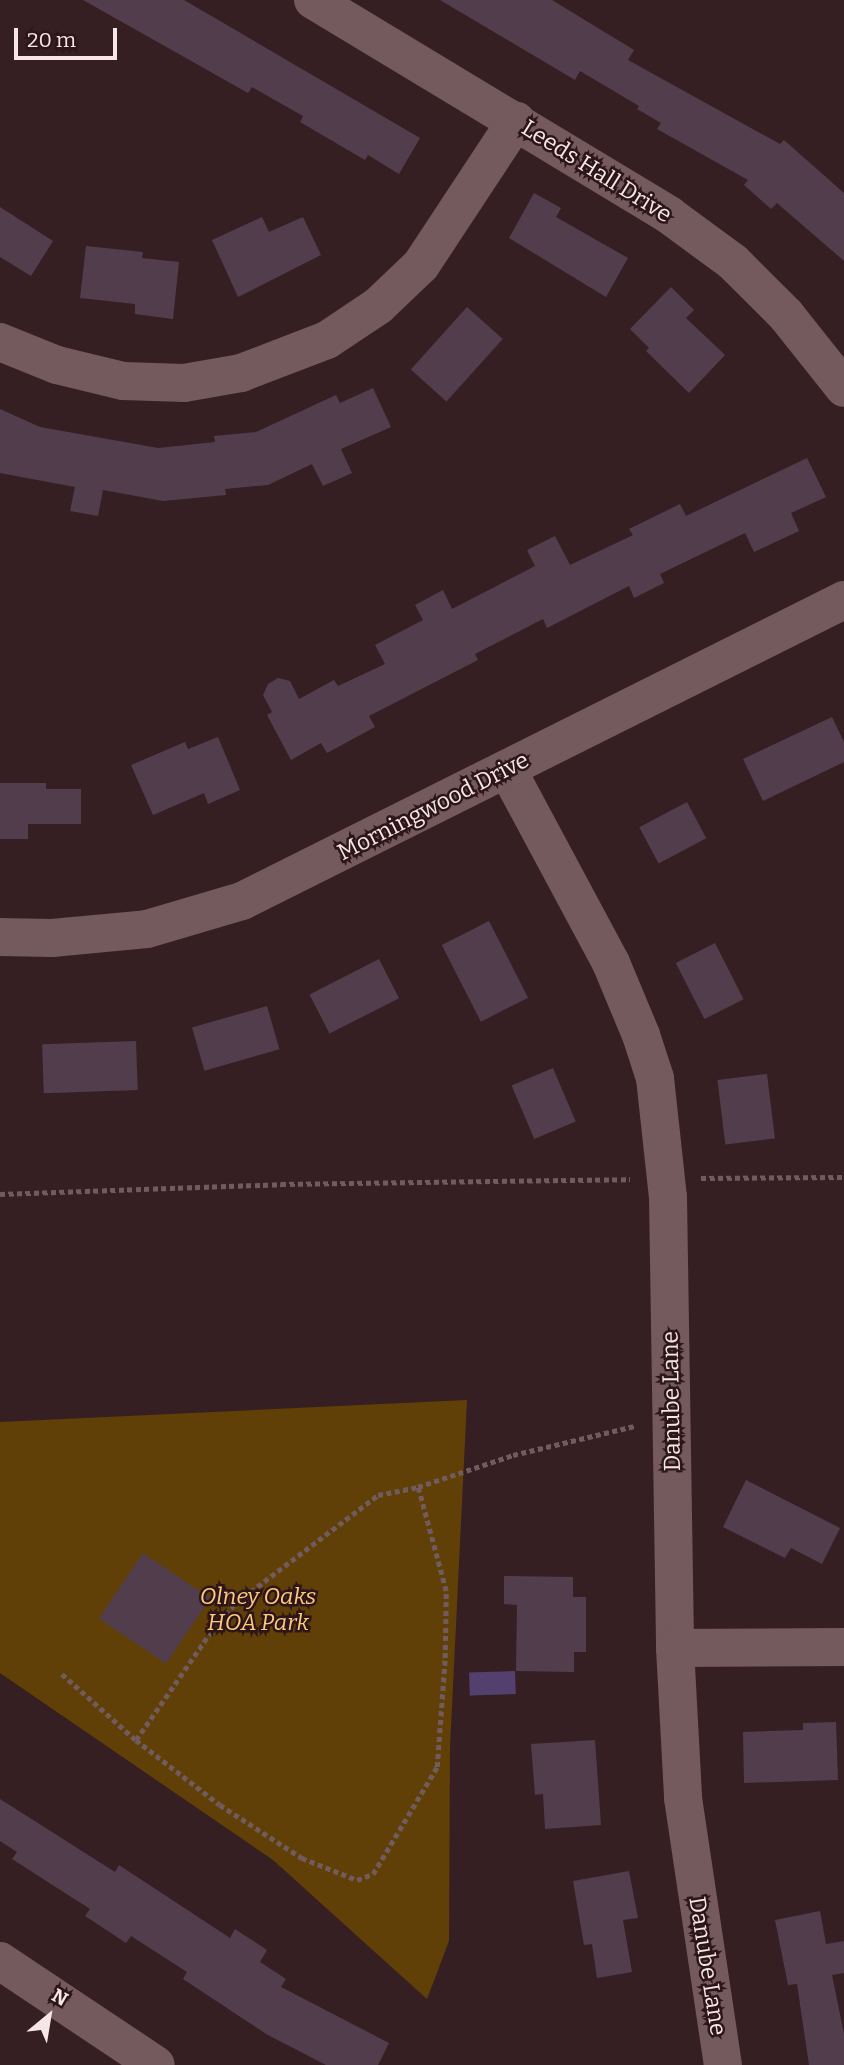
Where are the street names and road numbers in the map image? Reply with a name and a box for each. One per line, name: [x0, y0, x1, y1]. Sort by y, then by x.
street label: Leeds Hall Drive: [517, 114, 677, 228]
street label: Morningwood Drive: [333, 746, 533, 866]
street label: Danube Lane: [656, 1331, 686, 1471]
street label: Danube Lane: [683, 1895, 733, 2037]

